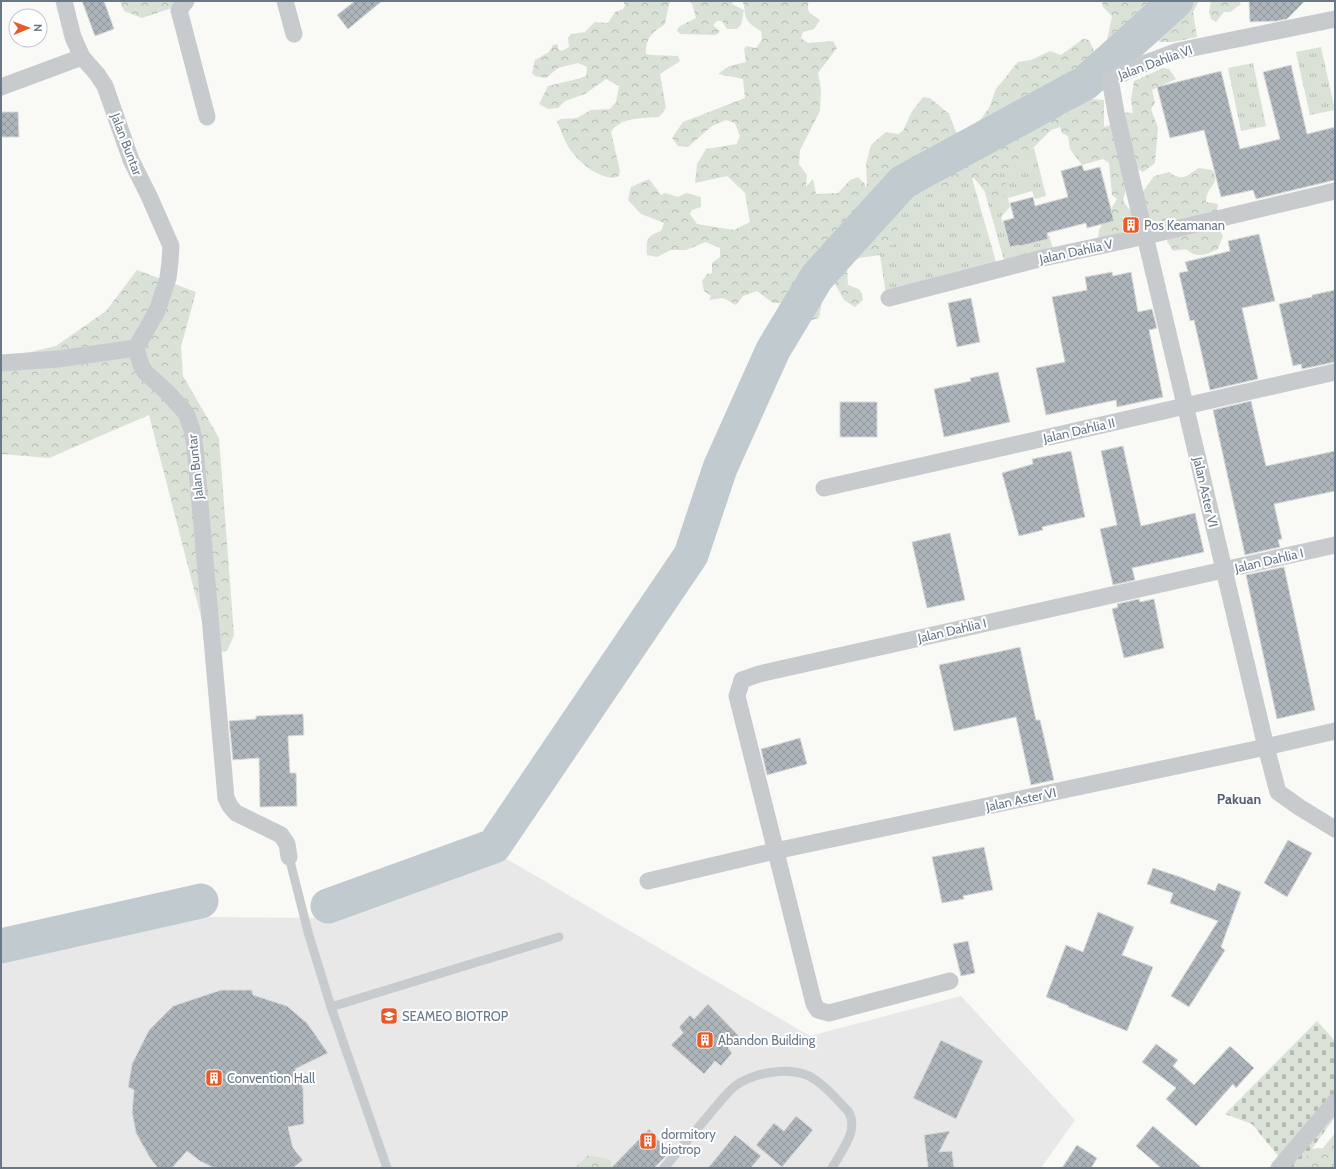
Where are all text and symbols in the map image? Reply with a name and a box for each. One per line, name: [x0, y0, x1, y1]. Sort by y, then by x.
north arrow: [8, 8, 48, 48]
text: N: [31, 24, 45, 32]
street label: Jalan Dahlia VI: [1115, 41, 1194, 83]
street label: Jalan Buntar: [107, 110, 146, 178]
building icon: Pos Keamanan: [1121, 215, 1141, 235]
place label: Pos Keamanan: [1144, 217, 1225, 233]
street label: Jalan Dahlia V: [1037, 235, 1114, 267]
street label: Jalan Dahlia II: [1041, 414, 1116, 446]
street label: Jalan Buntar: [184, 433, 206, 501]
street label: Jalan Aster VI: [1190, 454, 1222, 529]
street label: Jalan Dahlia I: [1232, 544, 1305, 576]
street label: Jalan Dahlia I: [915, 614, 988, 646]
street label: Jalan Aster VI: [983, 784, 1058, 814]
district label: Pakuan: [1217, 790, 1261, 808]
school or university icon: SEAMEO BIOTROP: [379, 1006, 399, 1026]
place label: SEAMEO BIOTROP: [402, 1008, 509, 1024]
building icon: Abandon Building: [695, 1030, 715, 1050]
place label: Abandon Building: [718, 1032, 816, 1048]
building icon: Convention Hall: [204, 1068, 224, 1088]
place label: Convention Hall: [227, 1070, 315, 1086]
place label: dormitory biotrop: [661, 1126, 716, 1157]
building icon: dormitory biotrop: [638, 1131, 658, 1151]

